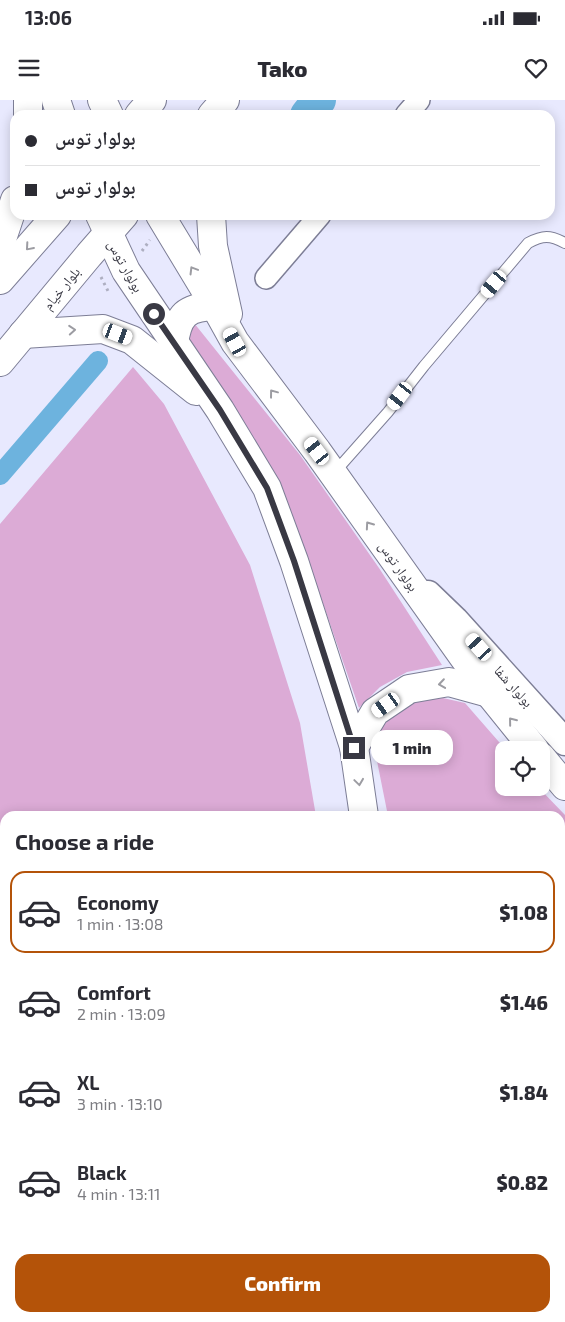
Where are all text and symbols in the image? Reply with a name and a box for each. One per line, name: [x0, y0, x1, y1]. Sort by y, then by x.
text: 13:06: [25, 6, 72, 29]
icon: menu: [15, 54, 43, 82]
icon: heart: [522, 54, 550, 82]
text: Tako: [257, 55, 308, 81]
text: بولوار توس: [55, 126, 136, 149]
text: بولوار توس: [55, 175, 136, 198]
street label: بولوار توس: [104, 237, 147, 296]
one-way arrow: [25, 242, 34, 251]
street label: بلوار خیام: [39, 263, 85, 314]
one-way arrow: [190, 266, 200, 275]
car: [478, 268, 509, 300]
route start: [143, 303, 165, 325]
car: [101, 322, 134, 346]
one-way arrow: [68, 324, 76, 335]
car: [221, 325, 248, 359]
car: [384, 380, 415, 412]
one-way arrow: [270, 389, 279, 399]
car: [301, 435, 332, 467]
one-way arrow: [366, 521, 375, 531]
street label: بولوار توس: [375, 538, 422, 595]
car: [463, 631, 494, 663]
street label: بولوار شفا: [490, 662, 537, 711]
one-way arrow: [437, 678, 446, 688]
car: [369, 690, 402, 720]
one-way arrow: [510, 718, 518, 727]
callout: 1 min: [372, 730, 454, 766]
route end: [343, 737, 365, 759]
text: 1 min: [392, 738, 432, 757]
map controls: [495, 741, 550, 796]
button: locate: [495, 741, 550, 796]
one-way arrow: [353, 778, 364, 786]
text: Choose a ride: [15, 828, 154, 854]
icon: car: [17, 890, 62, 935]
text: Economy: [77, 891, 159, 914]
text: $1.08: [499, 901, 548, 924]
text: 1 min · 13:08: [77, 914, 164, 933]
icon: car: [17, 980, 62, 1025]
text: Comfort: [77, 981, 151, 1004]
text: $1.46: [500, 991, 548, 1014]
text: 2 min · 13:09: [77, 1004, 166, 1023]
icon: car: [17, 1070, 62, 1115]
text: XL: [77, 1071, 99, 1094]
text: $1.84: [499, 1081, 548, 1104]
text: 3 min · 13:10: [77, 1094, 163, 1113]
icon: car: [17, 1160, 62, 1205]
text: Black: [77, 1161, 127, 1184]
text: $0.82: [497, 1171, 548, 1194]
text: 4 min · 13:11: [77, 1184, 160, 1203]
button: Confirm: [15, 1254, 550, 1312]

